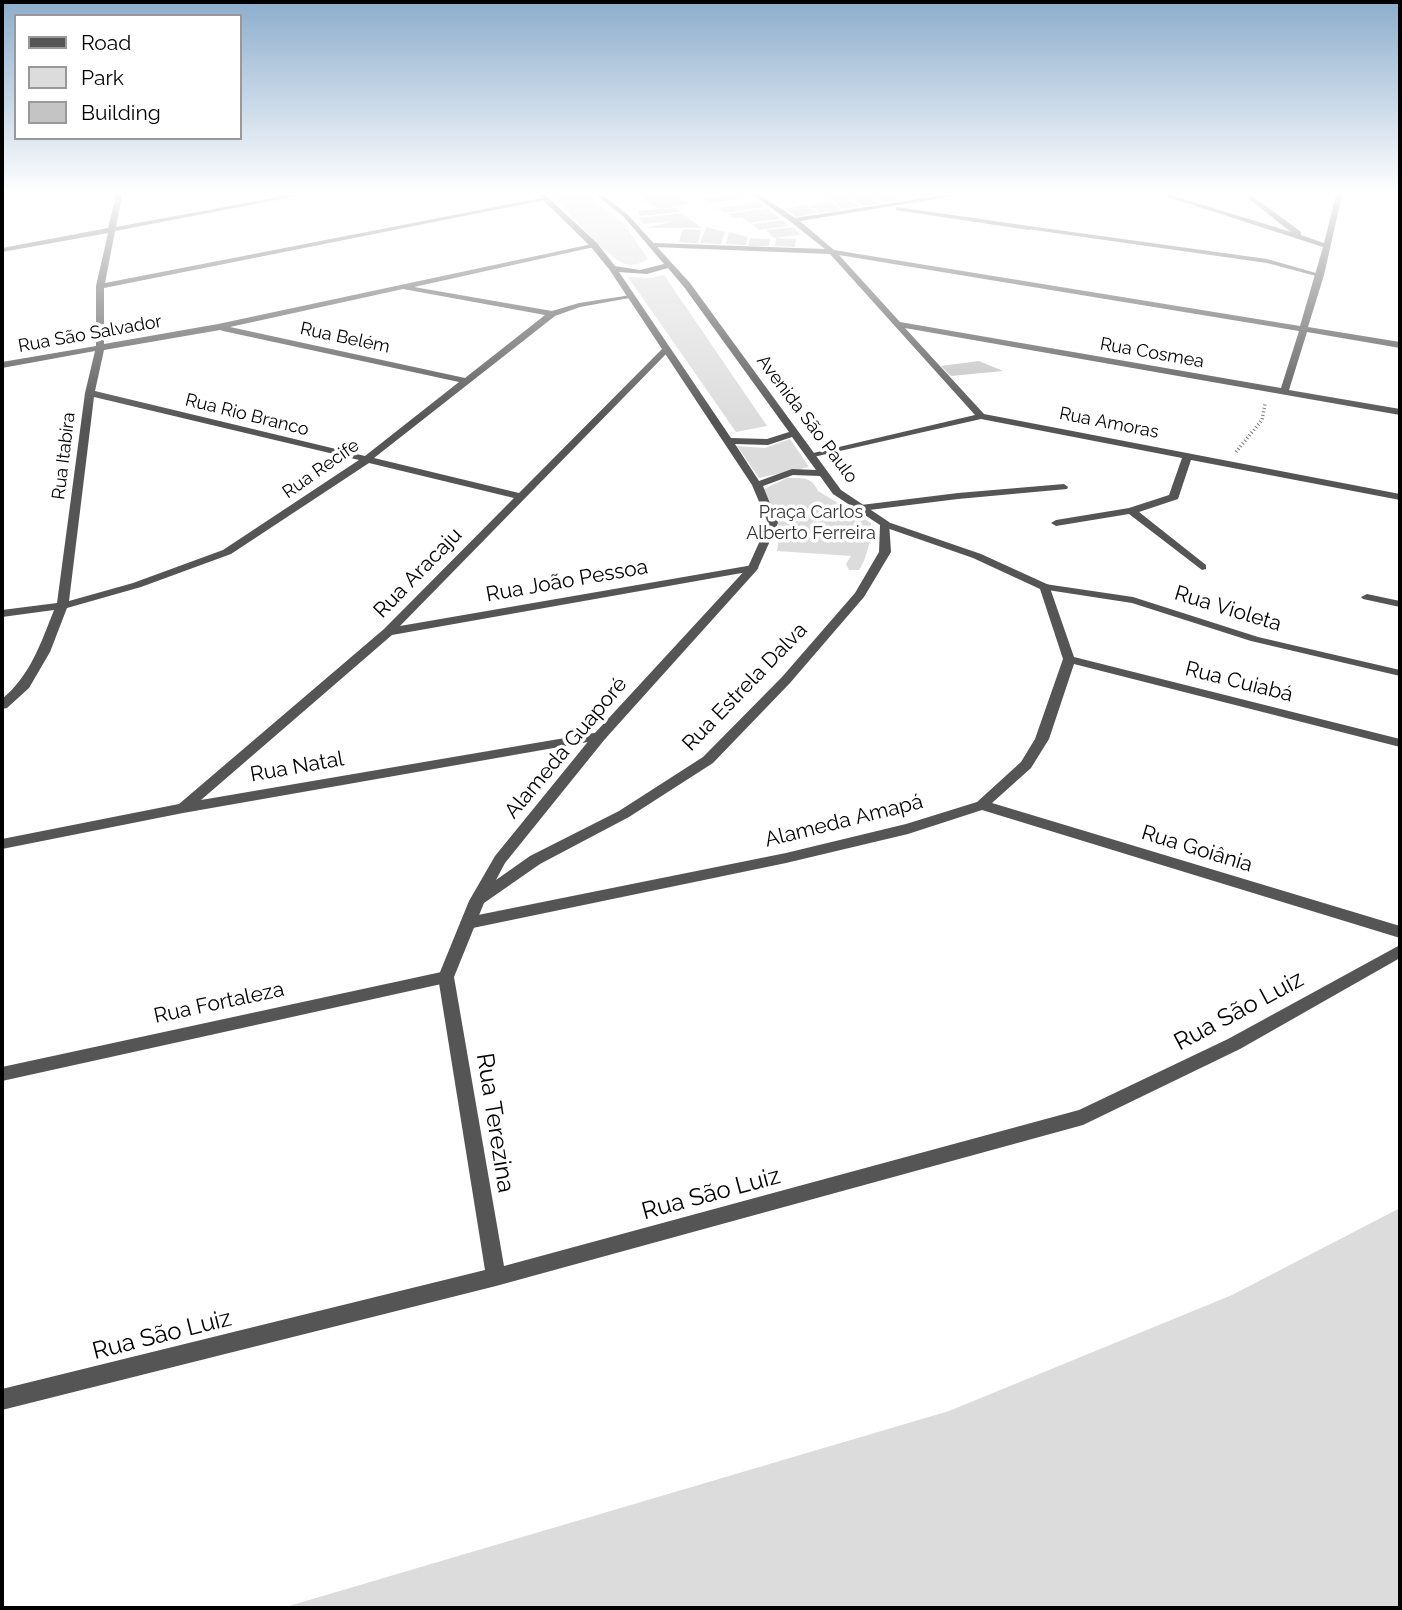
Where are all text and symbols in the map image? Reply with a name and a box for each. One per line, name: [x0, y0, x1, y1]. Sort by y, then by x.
legend: [14, 14, 242, 140]
text: Road: [81, 30, 131, 55]
text: Park: [81, 65, 124, 90]
text: Building: [81, 100, 161, 125]
street label: Rua São Salvador: [17, 311, 163, 357]
street label: Rua Belém: [298, 318, 392, 358]
street label: Rua Cosmea: [1098, 333, 1206, 373]
street label: Avenida São Paulo: [752, 351, 862, 487]
street label: Rua Rio Branco: [183, 389, 311, 441]
street label: Rua Amoras: [1057, 403, 1161, 443]
street label: Rua Itabira: [48, 411, 80, 501]
street label: Rua Recife: [278, 435, 364, 503]
park label: Praça Carlos Alberto Ferreira: [746, 502, 876, 544]
street label: Rua Aracaju: [369, 523, 467, 623]
street label: Rua João Pessoa: [484, 554, 650, 608]
street label: Rua Violeta: [1171, 581, 1285, 637]
street label: Rua Estrela Dalva: [677, 618, 813, 756]
street label: Rua Cuiabá: [1183, 656, 1295, 708]
street label: Alameda Guaporé: [500, 672, 632, 824]
street label: Rua Natal: [248, 746, 346, 788]
street label: Alameda Amapá: [762, 789, 926, 853]
street label: Rua Goiânia: [1138, 820, 1256, 878]
street label: Rua São Luiz: [1169, 965, 1309, 1057]
street label: Rua Fortaleza: [152, 977, 286, 1029]
street label: Rua Terezina: [470, 1051, 520, 1195]
street label: Rua São Luiz: [639, 1162, 783, 1226]
street label: Rua São Luiz: [90, 1304, 234, 1366]

